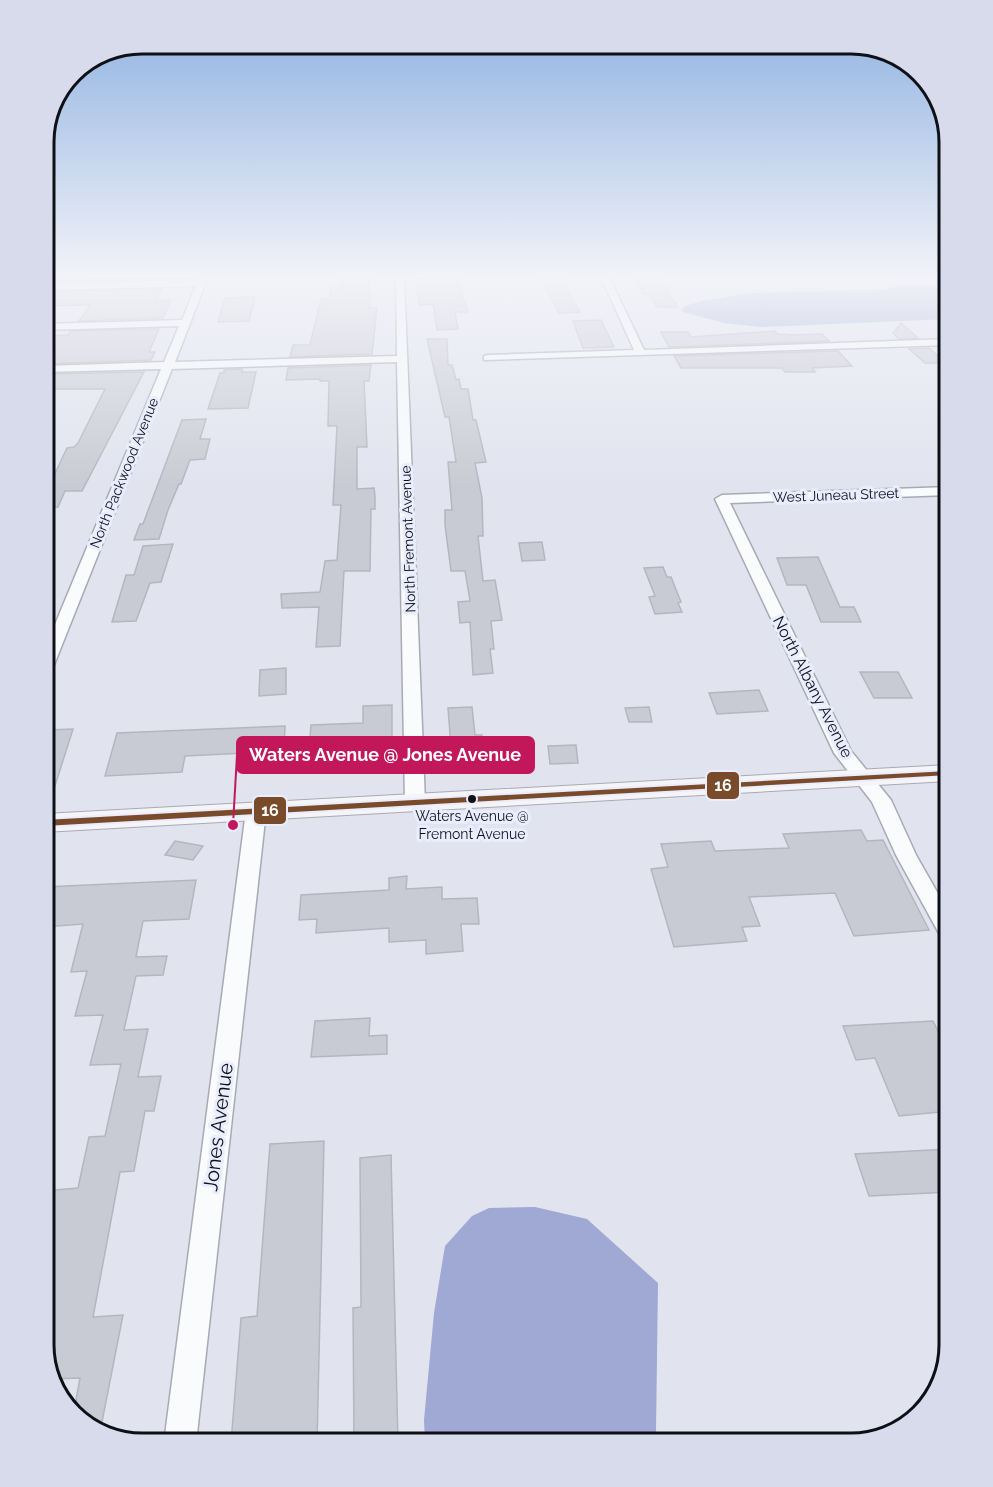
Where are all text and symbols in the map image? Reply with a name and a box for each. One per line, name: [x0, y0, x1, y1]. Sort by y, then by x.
street label: North Packwood Avenue: [87, 396, 161, 550]
street label: North Fremont Avenue: [397, 465, 419, 613]
street label: West Juneau Street: [773, 485, 900, 505]
street label: North Albany Avenue: [769, 613, 857, 761]
callout: Waters Avenue @ Jones Avenue: [237, 737, 534, 773]
text: Waters Avenue @ Jones Avenue: [249, 744, 521, 765]
line badge: 16: [706, 771, 740, 800]
text: 16: [714, 776, 732, 795]
marker: Waters Avenue @ Fremont Avenue: [466, 793, 478, 805]
line badge: 16: [253, 796, 287, 825]
text: 16: [261, 801, 279, 820]
place label: Waters Avenue @ Fremont Avenue: [415, 808, 529, 842]
street label: Jones Avenue: [198, 1061, 238, 1193]

